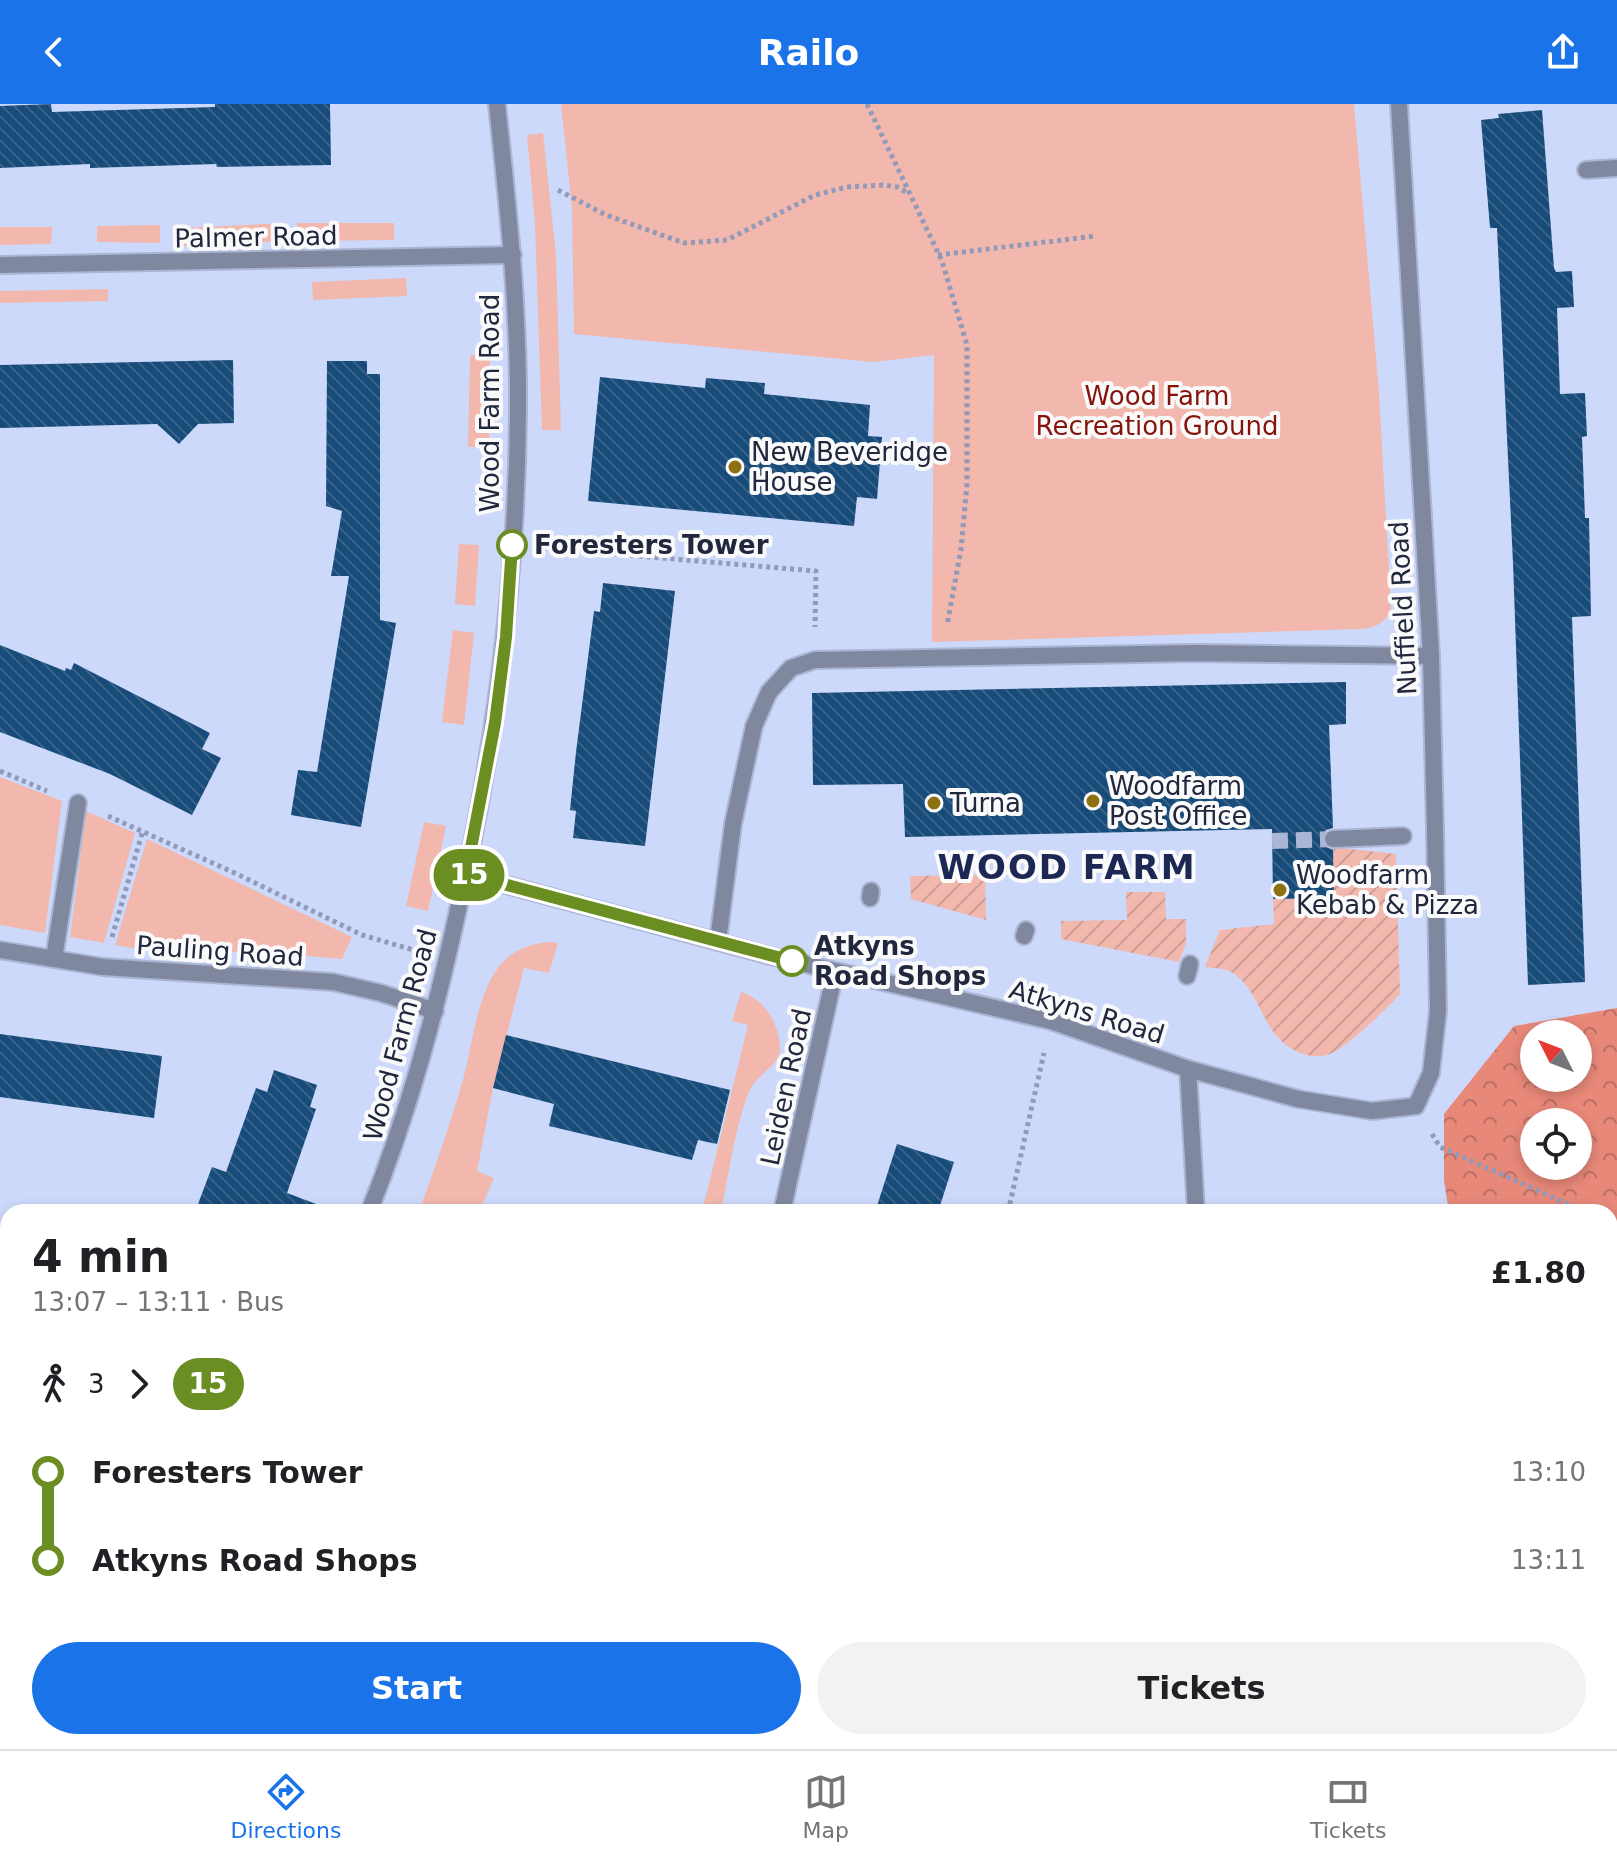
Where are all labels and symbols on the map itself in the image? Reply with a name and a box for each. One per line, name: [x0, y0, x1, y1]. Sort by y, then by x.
street label: Palmer Road: [174, 221, 338, 253]
street label: Wood Farm Road: [475, 294, 505, 512]
park label: Wood Farm Recreation Ground: [1036, 381, 1278, 441]
place label: New Beveridge House: [751, 437, 948, 497]
marker: New Beveridge House: [726, 458, 744, 476]
street label: Nuffield Road: [1383, 520, 1423, 696]
marker: Foresters Tower: [497, 530, 527, 560]
place label: Foresters Tower: [534, 530, 769, 560]
place label: Woodfarm Post Office: [1109, 771, 1248, 831]
place label: Turna: [949, 788, 1021, 818]
marker: Woodfarm Post Office: [1084, 792, 1102, 810]
marker: Turna: [925, 794, 943, 812]
district label: WOOD FARM: [937, 847, 1197, 887]
line badge: 15: [433, 849, 505, 901]
place label: Woodfarm Kebab & Pizza: [1296, 860, 1479, 920]
marker: Woodfarm Kebab & Pizza: [1271, 881, 1289, 899]
street label: Wood Farm Road: [357, 926, 443, 1144]
street label: Pauling Road: [135, 930, 305, 972]
place label: Atkyns Road Shops: [814, 931, 986, 991]
marker: Atkyns Road Shops: [777, 946, 807, 976]
street label: Atkyns Road: [1006, 974, 1168, 1050]
street label: Leiden Road: [755, 1006, 817, 1168]
north arrow: [1520, 1020, 1592, 1092]

